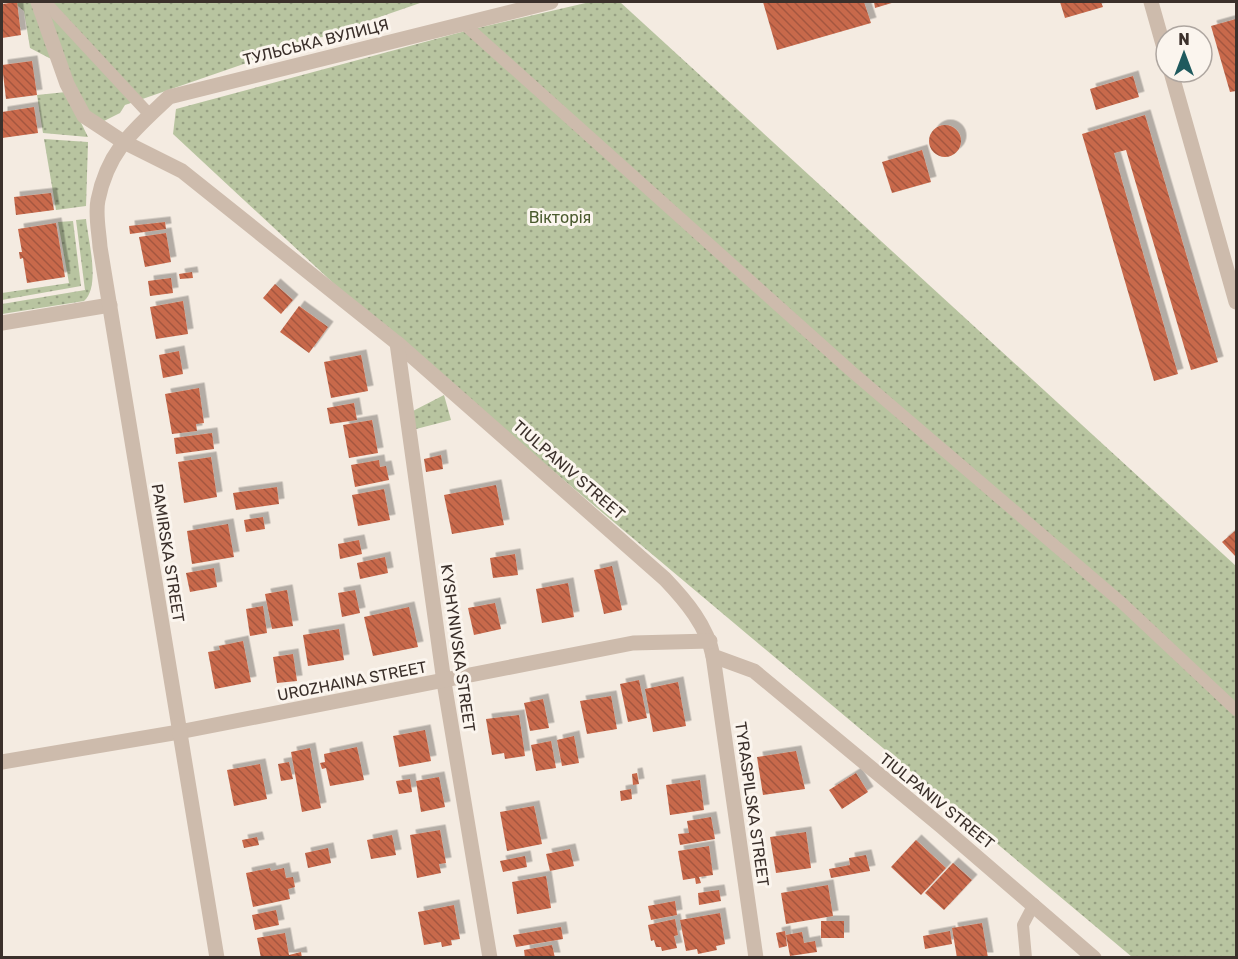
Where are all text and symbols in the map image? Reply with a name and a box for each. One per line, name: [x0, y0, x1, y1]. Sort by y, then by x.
street label: ТУЛЬСЬКА ВУЛИЦЯ: [241, 15, 391, 69]
north arrow: [1154, 24, 1214, 84]
text: N: [1178, 30, 1190, 49]
park label: Вікторія: [529, 208, 591, 227]
street label: TIULPANIV STREET: [509, 416, 629, 524]
street label: PAMIRSKA STREET: [148, 482, 188, 624]
street label: KYSHYNIVSKA STREET: [437, 563, 479, 733]
street label: UROZHAINA STREET: [276, 657, 428, 705]
street label: TYRASPILSKA STREET: [731, 720, 773, 888]
street label: TIULPANIV STREET: [876, 749, 998, 853]

